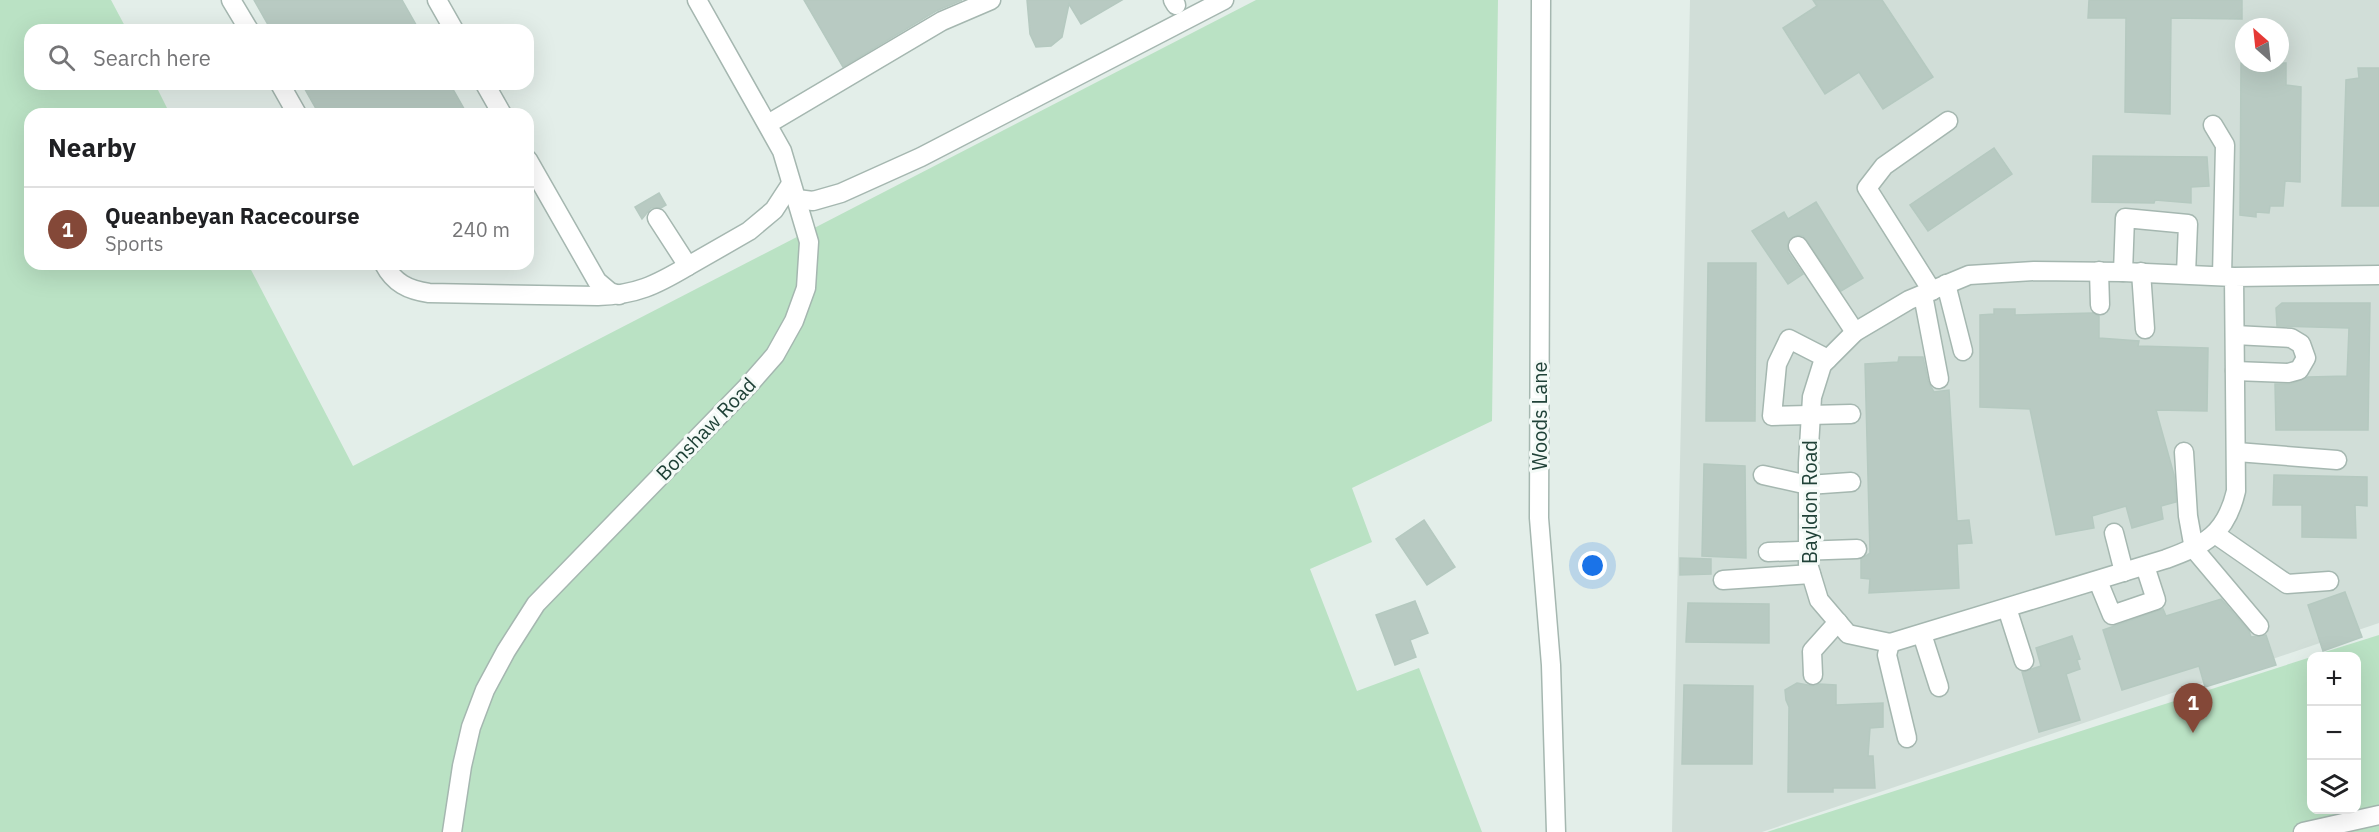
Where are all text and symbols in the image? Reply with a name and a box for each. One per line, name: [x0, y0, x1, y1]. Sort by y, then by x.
north arrow: [2235, 18, 2289, 72]
search box: [24, 24, 534, 90]
icon: search: [45, 41, 78, 74]
text: Search here: [93, 43, 211, 72]
text: Nearby: [48, 130, 136, 164]
text: Queanbeyan Racecourse: [105, 201, 360, 230]
text: 1: [62, 216, 74, 243]
text: 240 m: [452, 216, 510, 243]
text: Sports: [105, 230, 164, 257]
street label: Woods Lane: [1526, 361, 1553, 471]
street label: Bonshaw Road: [650, 371, 762, 486]
street label: Bayldon Road: [1796, 440, 1823, 564]
your location: [1578, 551, 1607, 580]
map controls: [2307, 652, 2361, 814]
button: +: [2307, 652, 2361, 706]
pin: 1: [2174, 684, 2212, 733]
button: −: [2307, 706, 2361, 760]
button: layers: [2307, 760, 2361, 814]

